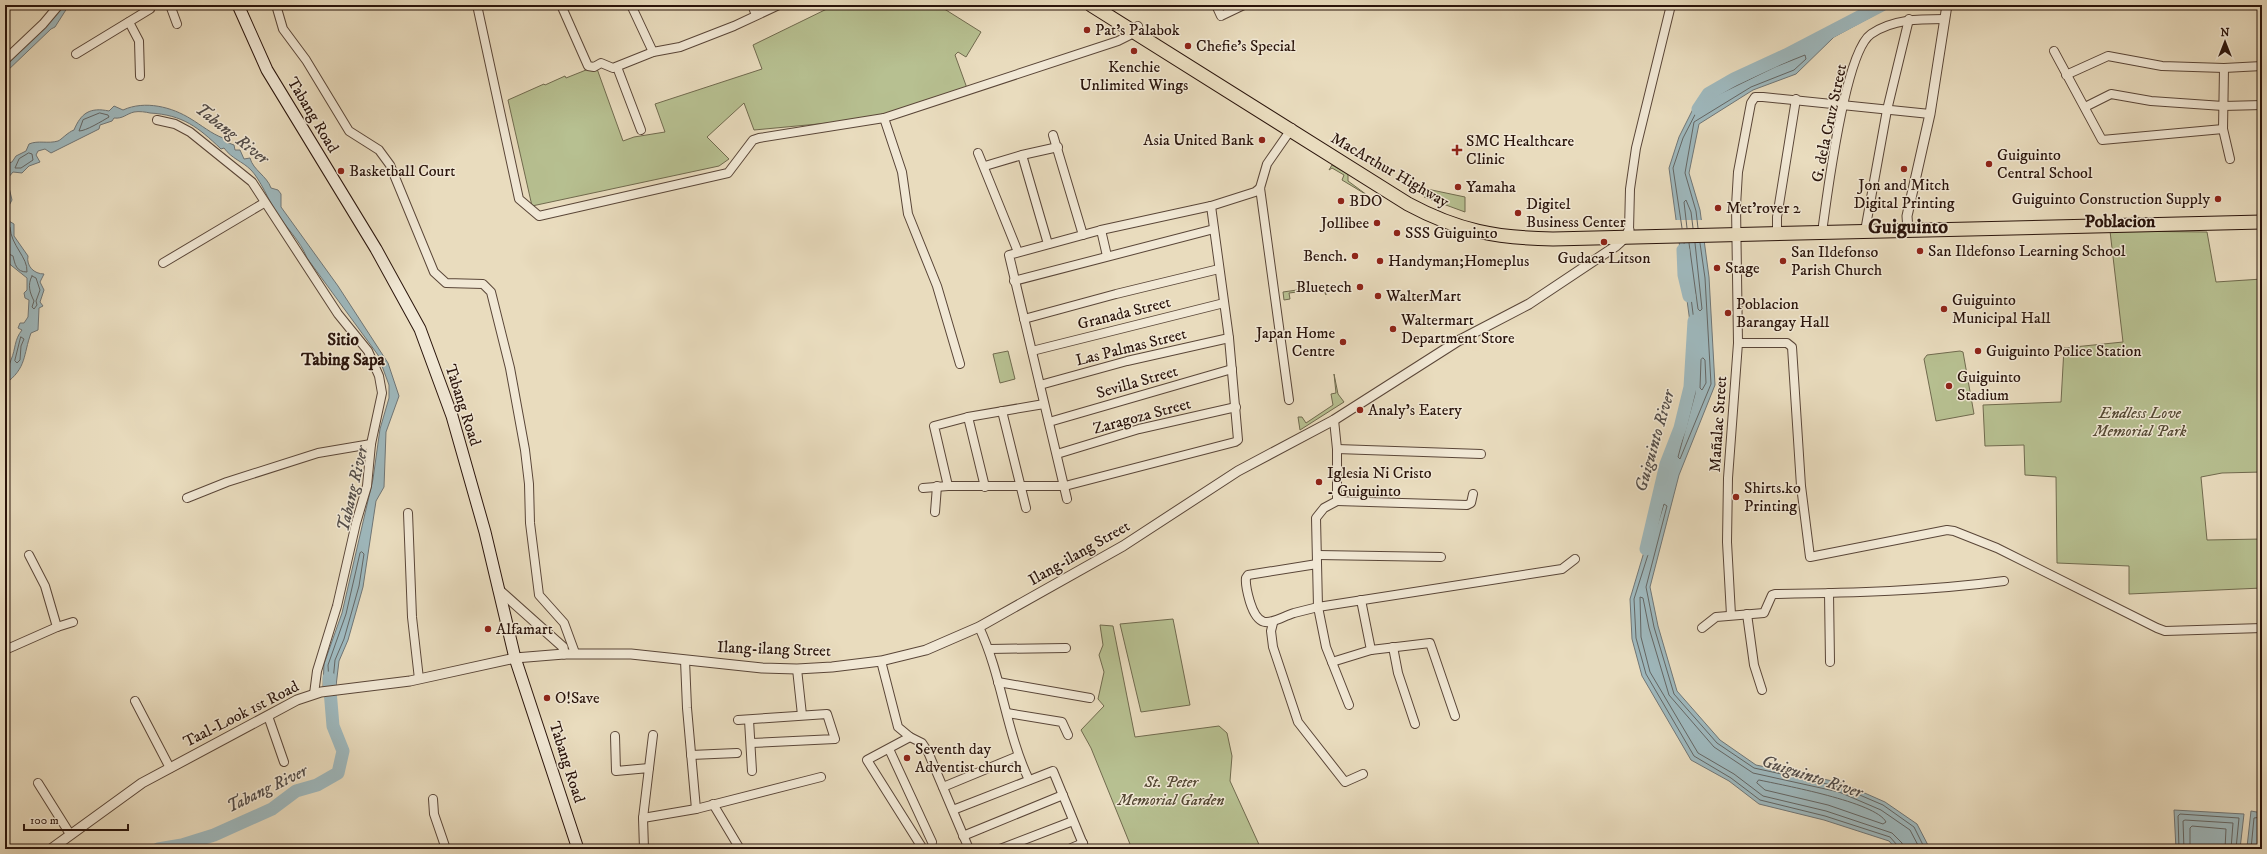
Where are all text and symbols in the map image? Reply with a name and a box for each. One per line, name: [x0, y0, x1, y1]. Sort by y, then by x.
place label: Pat's Palabok: [1095, 20, 1180, 40]
north arrow: [2205, 22, 2245, 62]
marker: Pat's Palabok: [1082, 25, 1092, 35]
text: N: [2220, 26, 2230, 40]
place label: Chefie's Special: [1196, 36, 1296, 56]
marker: Chefie's Special: [1183, 41, 1193, 51]
marker: Kenchie Unlimited Wings: [1129, 46, 1139, 56]
place label: Kenchie Unlimited Wings: [1080, 57, 1188, 95]
street label: G. dela Cruz Street: [1807, 62, 1851, 184]
street label: Tabang Road: [283, 74, 343, 156]
water label: Tabang River: [191, 98, 275, 171]
street label: MacArthur Highway: [1327, 128, 1453, 212]
place label: Asia United Bank: [1143, 130, 1254, 150]
place label: SMC Healthcare Clinic: [1466, 131, 1574, 169]
marker: Asia United Bank: [1257, 135, 1267, 145]
marker: SMC Healthcare Clinic: [1451, 144, 1463, 156]
place label: Guiguinto Central School: [1997, 145, 2093, 183]
marker: Guiguinto Central School: [1984, 159, 1994, 169]
place label: Basketball Court: [349, 161, 455, 181]
marker: Jon and Mitch Digital Printing: [1899, 164, 1909, 174]
marker: Basketball Court: [336, 166, 346, 176]
place label: Jon and Mitch Digital Printing: [1853, 175, 1955, 213]
place label: Yamaha: [1466, 177, 1516, 197]
marker: Yamaha: [1453, 182, 1463, 192]
place label: Guiguinto Construction Supply: [2012, 189, 2210, 209]
place label: BDO: [1349, 191, 1382, 211]
place label: Digitel Business Center: [1526, 194, 1626, 232]
marker: Guiguinto Construction Supply: [2213, 194, 2223, 204]
marker: BDO: [1336, 196, 1346, 206]
place label: Met'rover 2: [1726, 198, 1801, 218]
marker: Met'rover 2: [1713, 203, 1723, 213]
marker: Digitel Business Center: [1513, 208, 1523, 218]
district label: Poblacion: [2085, 211, 2156, 233]
place label: Jollibee: [1319, 213, 1369, 233]
district label: Guiguinto: [1868, 215, 1948, 240]
marker: Jollibee: [1372, 218, 1382, 228]
place label: SSS Guiguinto: [1405, 223, 1498, 243]
marker: SSS Guiguinto: [1392, 228, 1402, 238]
marker: Gudaca Litson: [1599, 237, 1609, 247]
place label: San Ildefonso Learning School: [1928, 241, 2126, 261]
place label: San Ildefonso Parish Church: [1791, 242, 1883, 280]
place label: Bench.: [1303, 246, 1347, 266]
marker: San Ildefonso Learning School: [1915, 246, 1925, 256]
place label: Gudaca Litson: [1557, 248, 1651, 268]
marker: Bench.: [1350, 251, 1360, 261]
place label: Handyman;Homeplus: [1388, 251, 1529, 271]
marker: Handyman;Homeplus: [1375, 256, 1385, 266]
marker: San Ildefonso Parish Church: [1778, 256, 1788, 266]
place label: Stage: [1725, 258, 1760, 278]
marker: Stage: [1712, 263, 1722, 273]
place label: Bluetech: [1296, 277, 1353, 297]
marker: Bluetech: [1355, 282, 1365, 292]
place label: WalterMart: [1385, 286, 1461, 306]
place label: Guiguinto Municipal Hall: [1952, 290, 2051, 328]
marker: WalterMart: [1373, 291, 1383, 301]
street label: Granada Street: [1075, 292, 1173, 334]
place label: Poblacion Barangay Hall: [1736, 294, 1830, 332]
marker: Guiguinto Municipal Hall: [1939, 304, 1949, 314]
marker: Poblacion Barangay Hall: [1723, 308, 1733, 318]
place label: Waltermart Department Store: [1400, 310, 1515, 348]
place label: Japan Home Centre: [1254, 323, 1335, 361]
street label: Las Palmas Street: [1074, 324, 1188, 370]
marker: Waltermart Department Store: [1388, 324, 1398, 334]
district label: Sitio Tabing Sapa: [300, 329, 386, 371]
marker: Japan Home Centre: [1338, 337, 1348, 347]
place label: Guiguinto Police Station: [1986, 341, 2142, 361]
marker: Guiguinto Police Station: [1973, 346, 1983, 356]
street label: Sevilla Street: [1094, 361, 1180, 403]
street label: Tabang Road: [440, 362, 486, 448]
place label: Guiguinto Stadium: [1957, 367, 2021, 405]
street label: Mañalac Street: [1705, 375, 1731, 473]
marker: Guiguinto Stadium: [1944, 381, 1954, 391]
water label: Guiguinto River: [1630, 386, 1681, 494]
street label: Zaragoza Street: [1091, 393, 1193, 439]
place label: Analy's Eatery: [1368, 400, 1462, 420]
park label: Endless Love Memorial Park: [2093, 403, 2187, 441]
marker: Analy's Eatery: [1355, 405, 1365, 415]
water label: Tabang River: [332, 442, 374, 534]
place label: Iglesia Ni Cristo - Guiguinto: [1327, 463, 1432, 501]
marker: Iglesia Ni Cristo - Guiguinto: [1314, 477, 1324, 487]
place label: Shirts.ko Printing: [1744, 478, 1801, 516]
marker: Shirts.ko Printing: [1731, 492, 1741, 502]
street label: Ilang-ilang Street: [1025, 516, 1133, 590]
place label: Alfamart: [496, 619, 553, 639]
marker: Alfamart: [483, 624, 493, 634]
street label: Ilang-ilang Street: [717, 637, 831, 661]
street label: Taal-Look 1st Road: [180, 676, 302, 752]
place label: O!Save: [555, 688, 600, 708]
marker: O!Save: [542, 693, 552, 703]
street label: Tabang Road: [544, 719, 590, 805]
place label: Seventh day Adventist church: [915, 739, 1023, 777]
water label: Guiguinto River: [1759, 750, 1867, 804]
marker: Seventh day Adventist church: [902, 753, 912, 763]
water label: Tabang River: [223, 759, 313, 818]
park label: St. Peter Memorial Garden: [1117, 772, 1224, 810]
scale bar: [24, 806, 128, 832]
text: 100 m: [30, 813, 59, 828]

